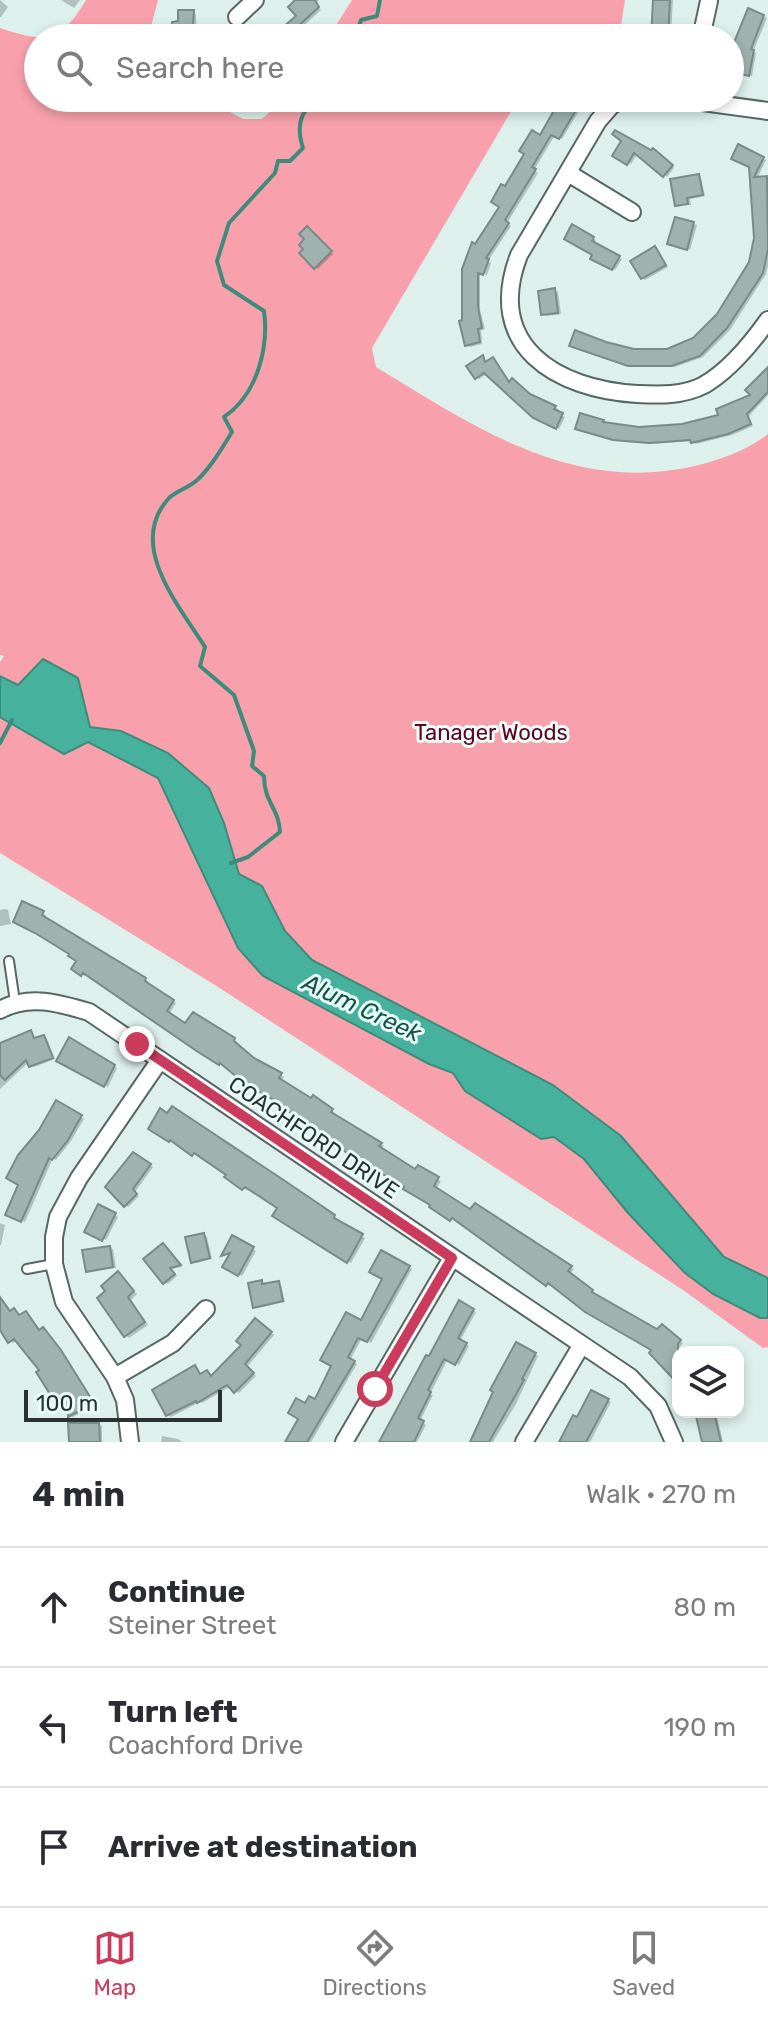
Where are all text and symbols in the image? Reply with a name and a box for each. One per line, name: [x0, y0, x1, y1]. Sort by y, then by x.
search box: [24, 24, 744, 112]
icon: search: [52, 46, 96, 90]
text: Search here: [116, 50, 284, 86]
park label: Tanager Woods: [414, 719, 568, 746]
water label: Alum Creek: [296, 967, 426, 1048]
route end: [119, 1026, 155, 1062]
street label: COACHFORD DRIVE: [223, 1070, 404, 1205]
map controls: [672, 1346, 744, 1418]
button: layers: [672, 1346, 744, 1418]
route start: [357, 1371, 393, 1407]
scale bar: [24, 1386, 222, 1422]
text: 100 m: [36, 1390, 98, 1417]
text: 4 min: [32, 1474, 125, 1515]
text: Walk · 270 m: [586, 1479, 736, 1510]
text: Continue: [108, 1574, 245, 1610]
icon: ahead: [32, 1585, 76, 1629]
text: 80 m: [673, 1592, 736, 1623]
text: Steiner Street: [108, 1610, 276, 1641]
text: Turn left: [108, 1694, 238, 1730]
icon: left: [32, 1705, 76, 1749]
text: 190 m: [663, 1712, 736, 1743]
text: Coachford Drive: [108, 1730, 303, 1761]
icon: arrive: [32, 1825, 76, 1869]
text: Arrive at destination: [108, 1829, 418, 1865]
tab: Map: [93, 1926, 137, 2001]
tab: Directions: [322, 1926, 427, 2001]
tab: Saved: [612, 1926, 675, 2001]

